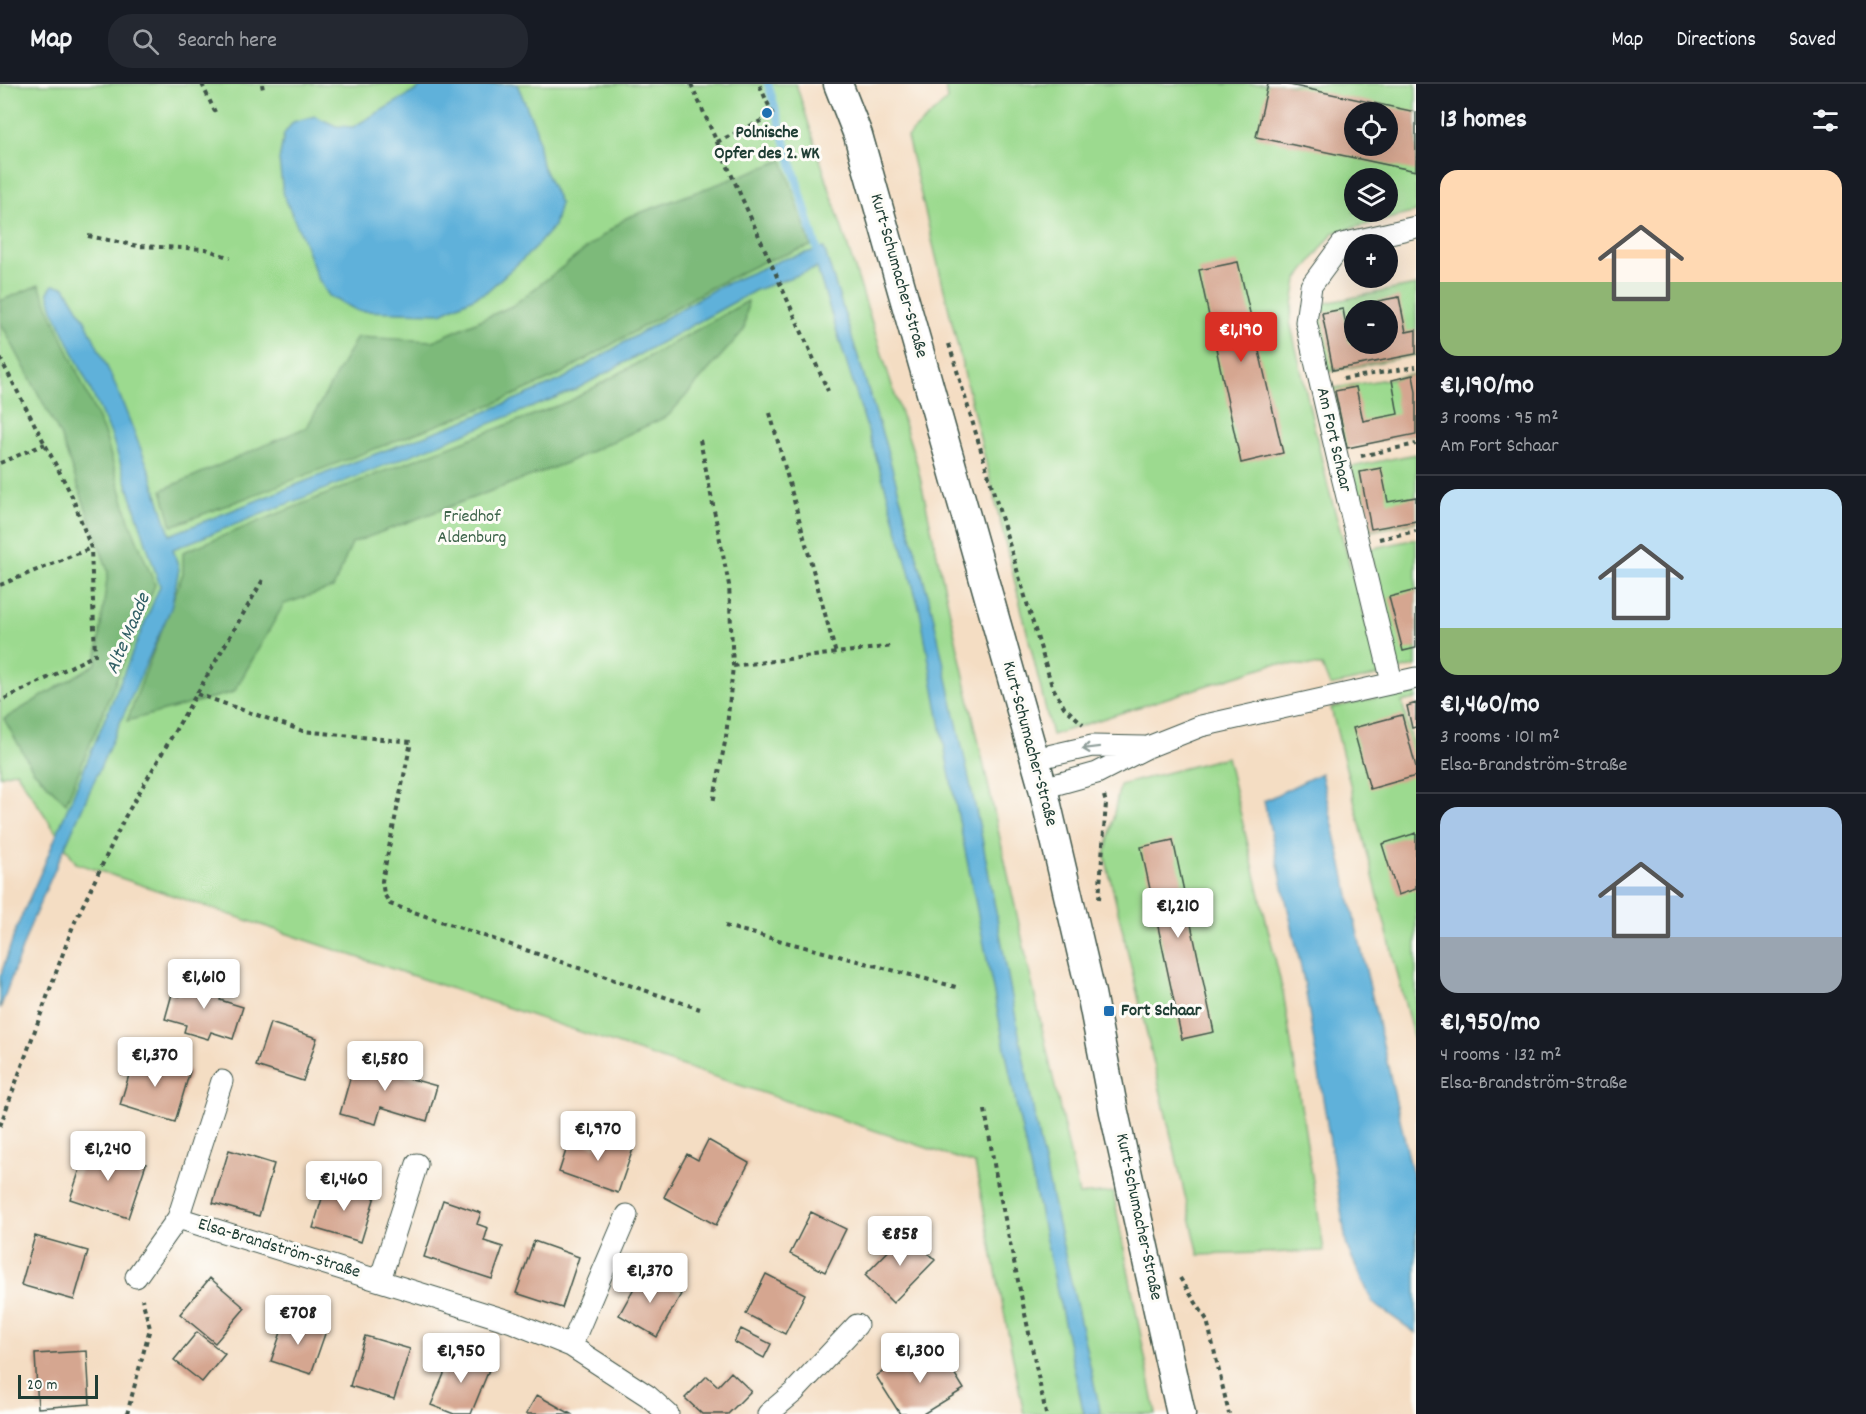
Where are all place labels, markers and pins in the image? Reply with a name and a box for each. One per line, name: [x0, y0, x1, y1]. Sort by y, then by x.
marker: Polnische Opfer des 2. WK: [760, 106, 774, 120]
place label: Polnische Opfer des 2. WK: [714, 121, 820, 167]
pin: €1,190: [1192, 312, 1290, 363]
pin: €1,210: [1129, 888, 1227, 939]
pin: €1,610: [155, 959, 253, 1010]
place label: Fort Schaar: [1121, 999, 1202, 1024]
marker: Fort Schaar: [1102, 1004, 1116, 1018]
pin: €1,370: [106, 1037, 204, 1088]
pin: €1,580: [336, 1041, 434, 1092]
pin: €1,970: [549, 1111, 647, 1162]
pin: €1,240: [59, 1131, 157, 1182]
pin: €1,460: [295, 1161, 393, 1212]
pin: €858: [864, 1216, 936, 1267]
pin: €1,370: [601, 1253, 699, 1304]
pin: €708: [262, 1295, 334, 1346]
pin: €1,950: [412, 1333, 510, 1384]
pin: €1,300: [871, 1333, 969, 1384]

